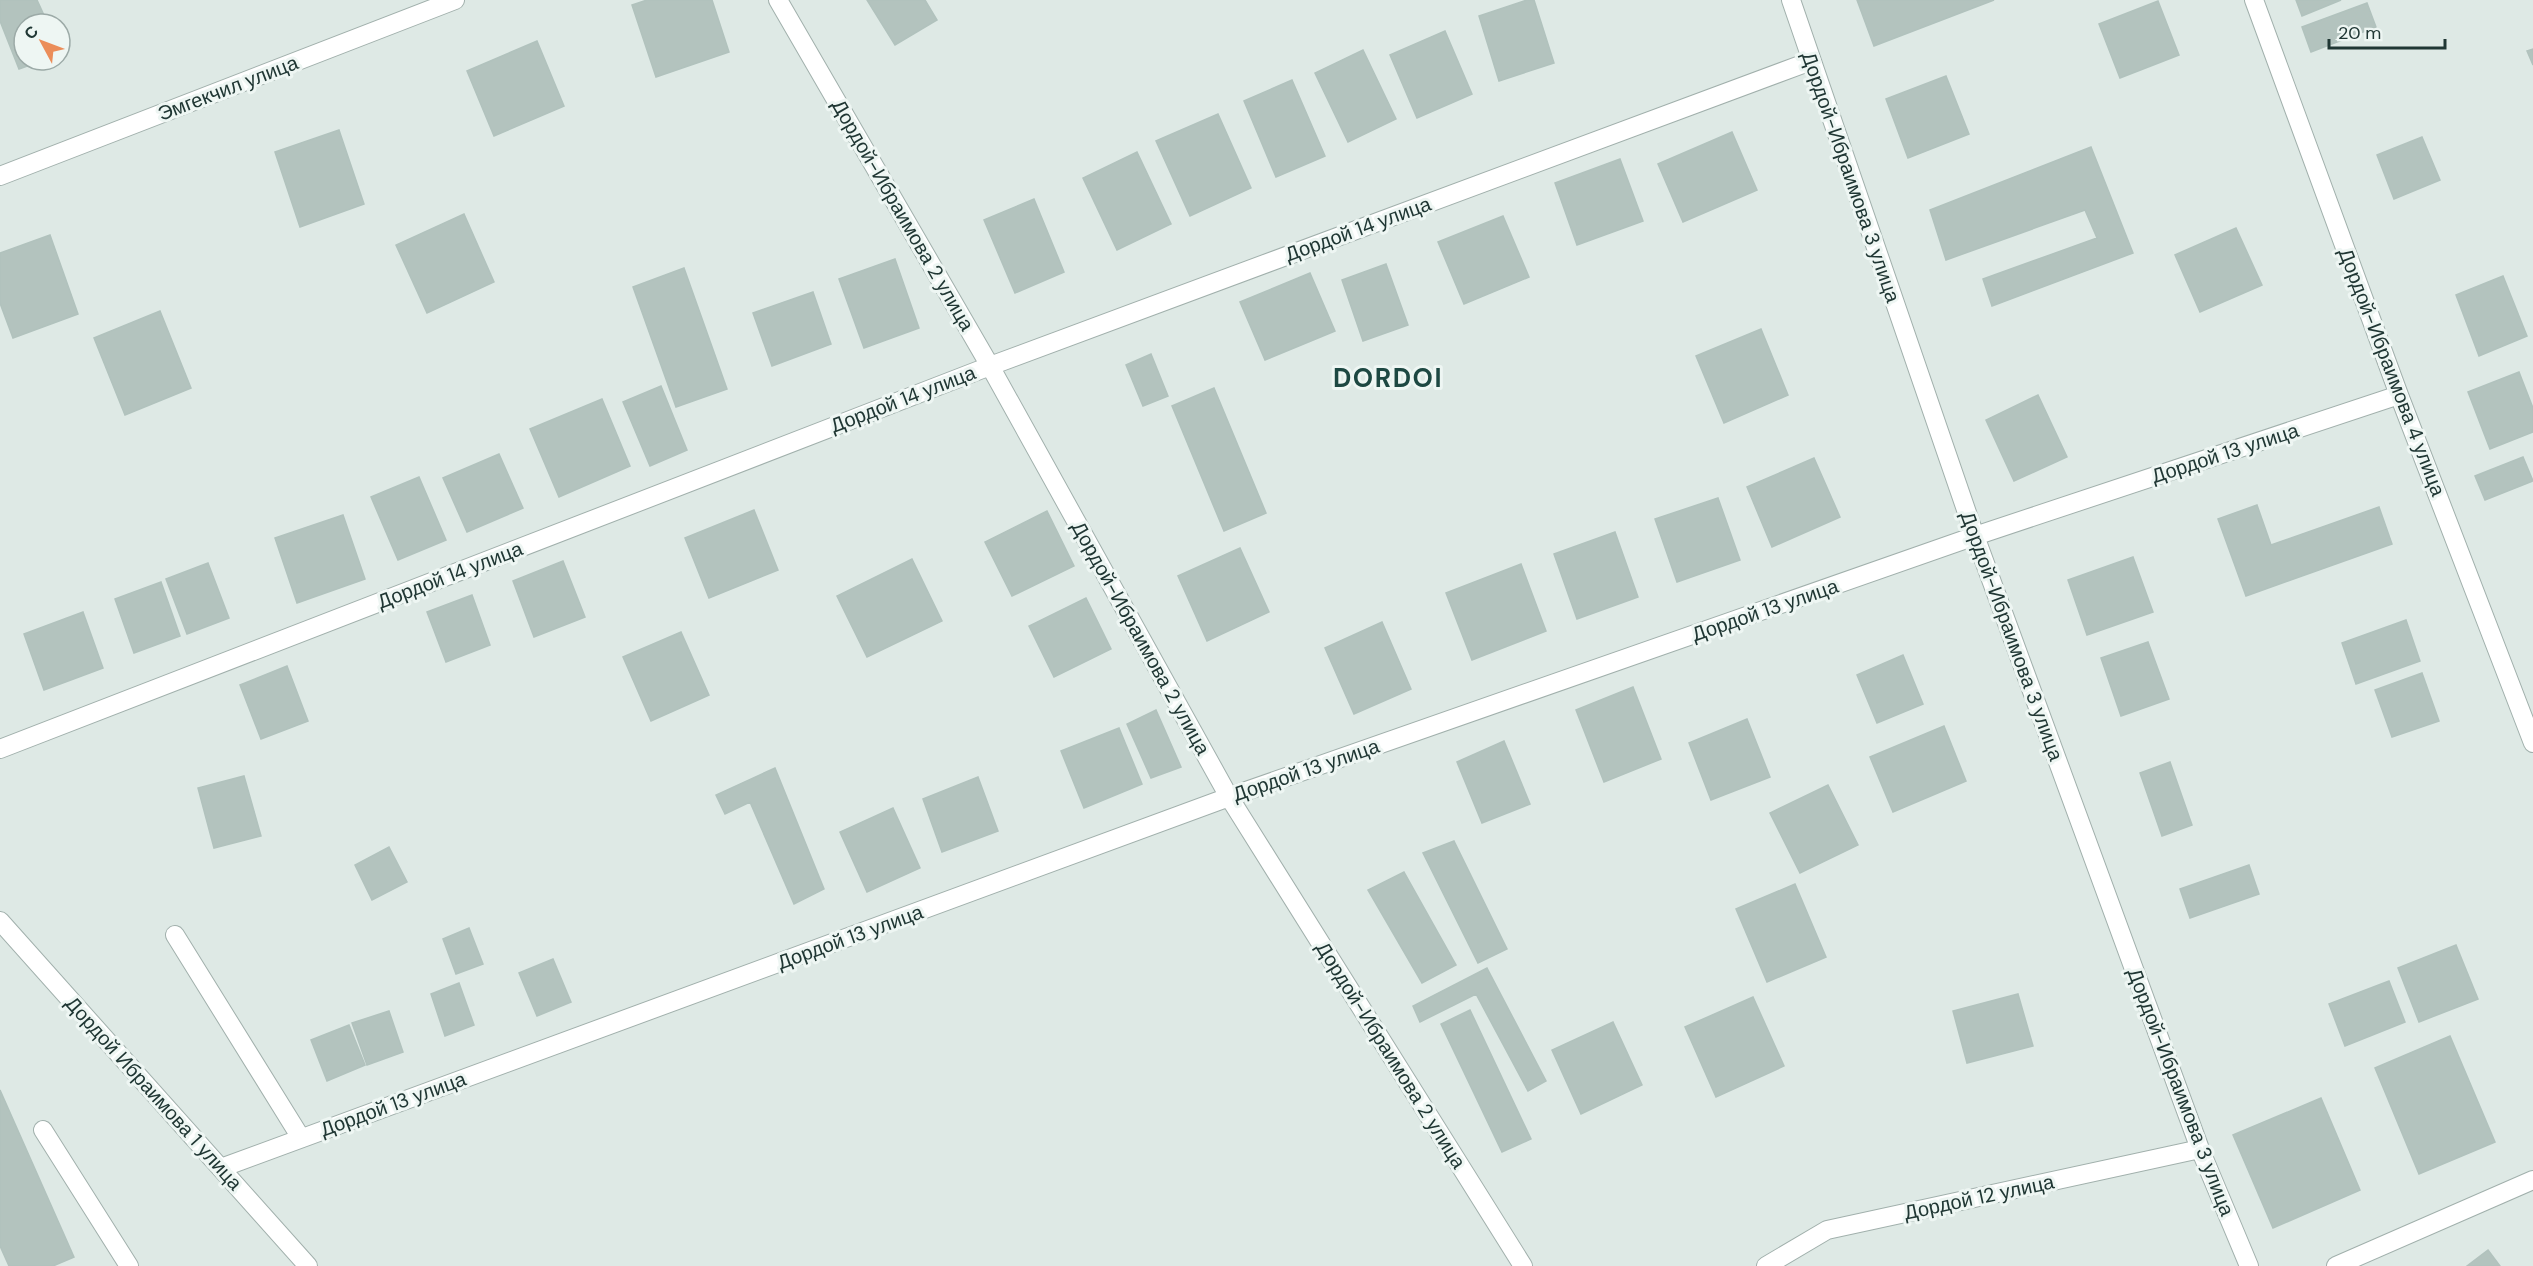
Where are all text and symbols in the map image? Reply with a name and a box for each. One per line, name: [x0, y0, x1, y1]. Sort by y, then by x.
north arrow: [12, 12, 72, 72]
scale bar: [2329, 12, 2444, 50]
text: С: [19, 21, 43, 44]
text: 20 m: [2338, 21, 2381, 45]
street label: Дордой-Ибраимова 3 улица: [1796, 48, 1906, 307]
street label: Эмгекчил улица: [154, 49, 303, 127]
street label: Дордой-Ибраимова 2 улица: [826, 95, 980, 336]
street label: Дордой 14 улица: [1281, 190, 1435, 267]
street label: Дордой-Ибраимова 4 улица: [2333, 244, 2452, 501]
street label: Дордой 14 улица: [827, 359, 980, 439]
district label: DORDOI: [1333, 361, 1443, 395]
street label: Дордой 13 улица: [2148, 417, 2303, 489]
street label: Дордой-Ибраимова 3 улица: [1955, 508, 2070, 765]
street label: Дордой-Ибраимова 2 улица: [1066, 517, 1217, 760]
street label: Дордой 14 улица: [374, 535, 527, 615]
street label: Дордой 13 улица: [1688, 572, 1842, 647]
street label: Дордой 13 улица: [1229, 732, 1383, 807]
street label: Дордой 13 улица: [774, 898, 927, 975]
street label: Дордой-Ибраимова 2 улица: [1310, 937, 1472, 1174]
street label: Дордой-Ибраимова 3 улица: [2122, 964, 2241, 1220]
street label: Дордой Ибраимова 1 улица: [60, 991, 249, 1196]
street label: Дордой 13 улица: [317, 1065, 470, 1142]
street label: Дордой 12 улица: [1902, 1168, 2057, 1226]

